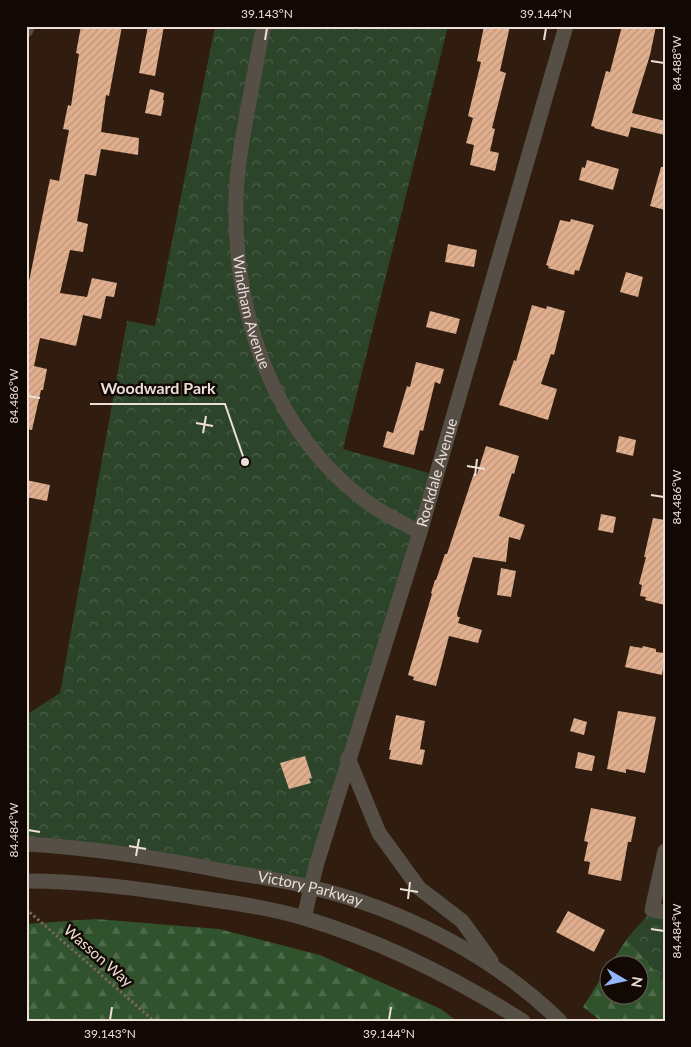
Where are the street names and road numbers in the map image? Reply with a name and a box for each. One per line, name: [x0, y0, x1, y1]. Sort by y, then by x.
street label: Windham Avenue: [230, 254, 275, 371]
street label: Rockdale Avenue: [412, 416, 460, 529]
street label: Victory Parkway: [256, 867, 366, 910]
street label: Wasson Way: [61, 920, 137, 990]

